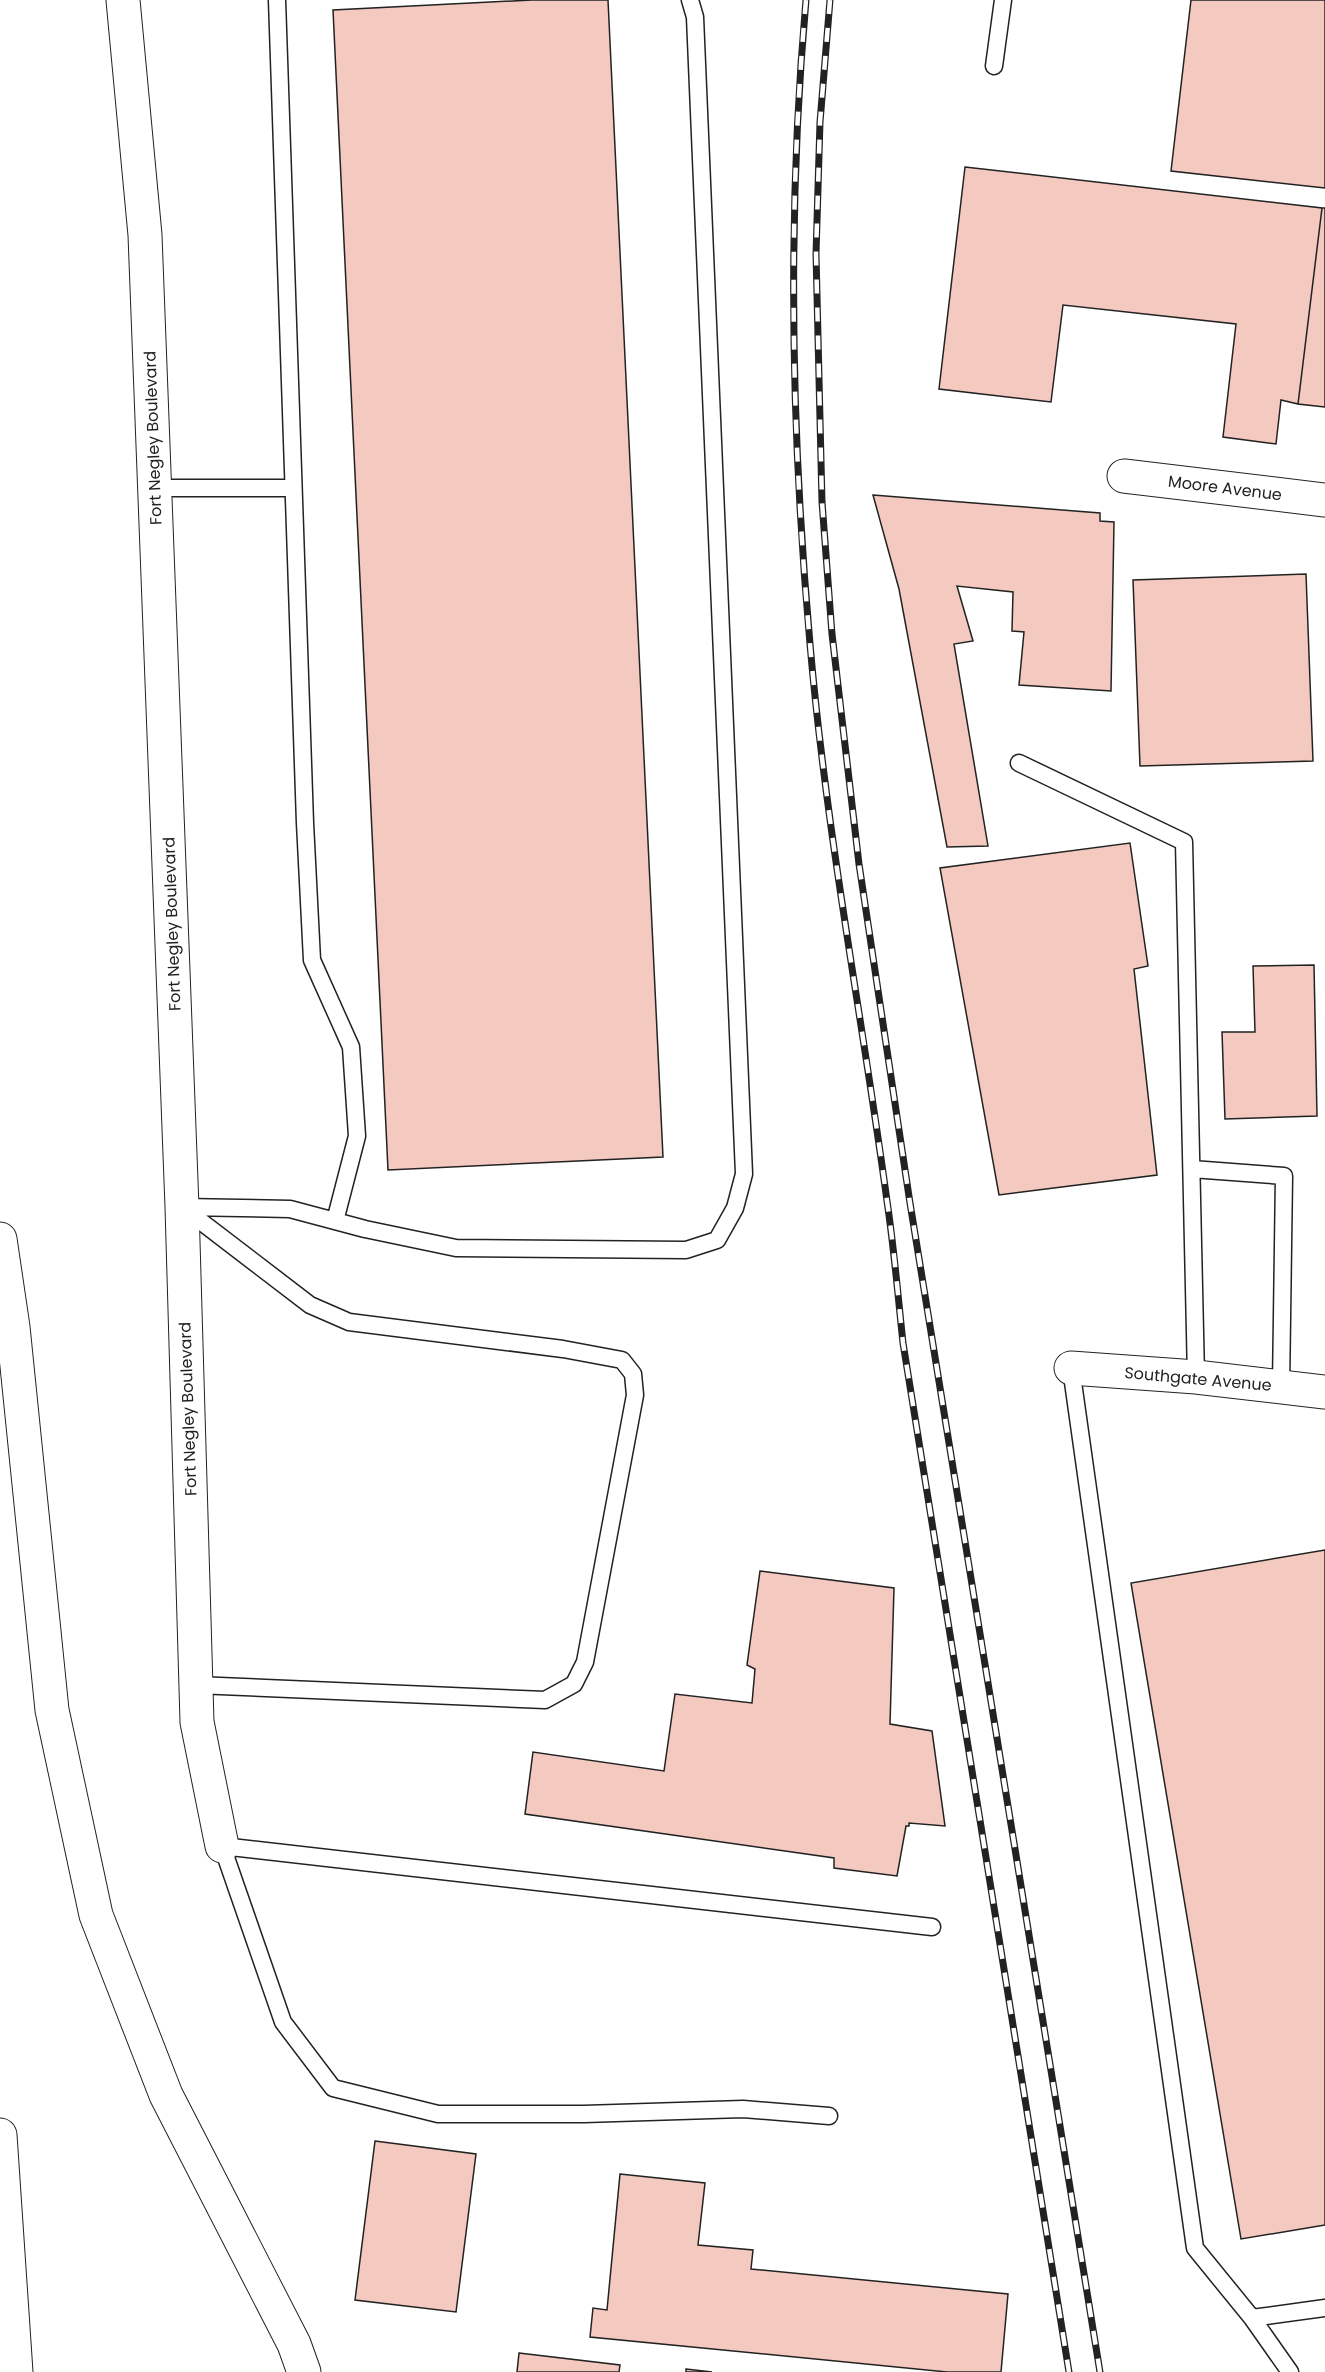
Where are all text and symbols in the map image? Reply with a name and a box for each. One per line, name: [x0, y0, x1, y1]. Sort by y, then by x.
street label: Fort Negley Boulevard: [138, 351, 168, 525]
street label: Moore Avenue: [1167, 470, 1283, 506]
street label: Fort Negley Boulevard: [157, 837, 187, 1011]
street label: Fort Negley Boulevard: [173, 1322, 203, 1496]
street label: Southgate Avenue: [1123, 1361, 1273, 1397]

